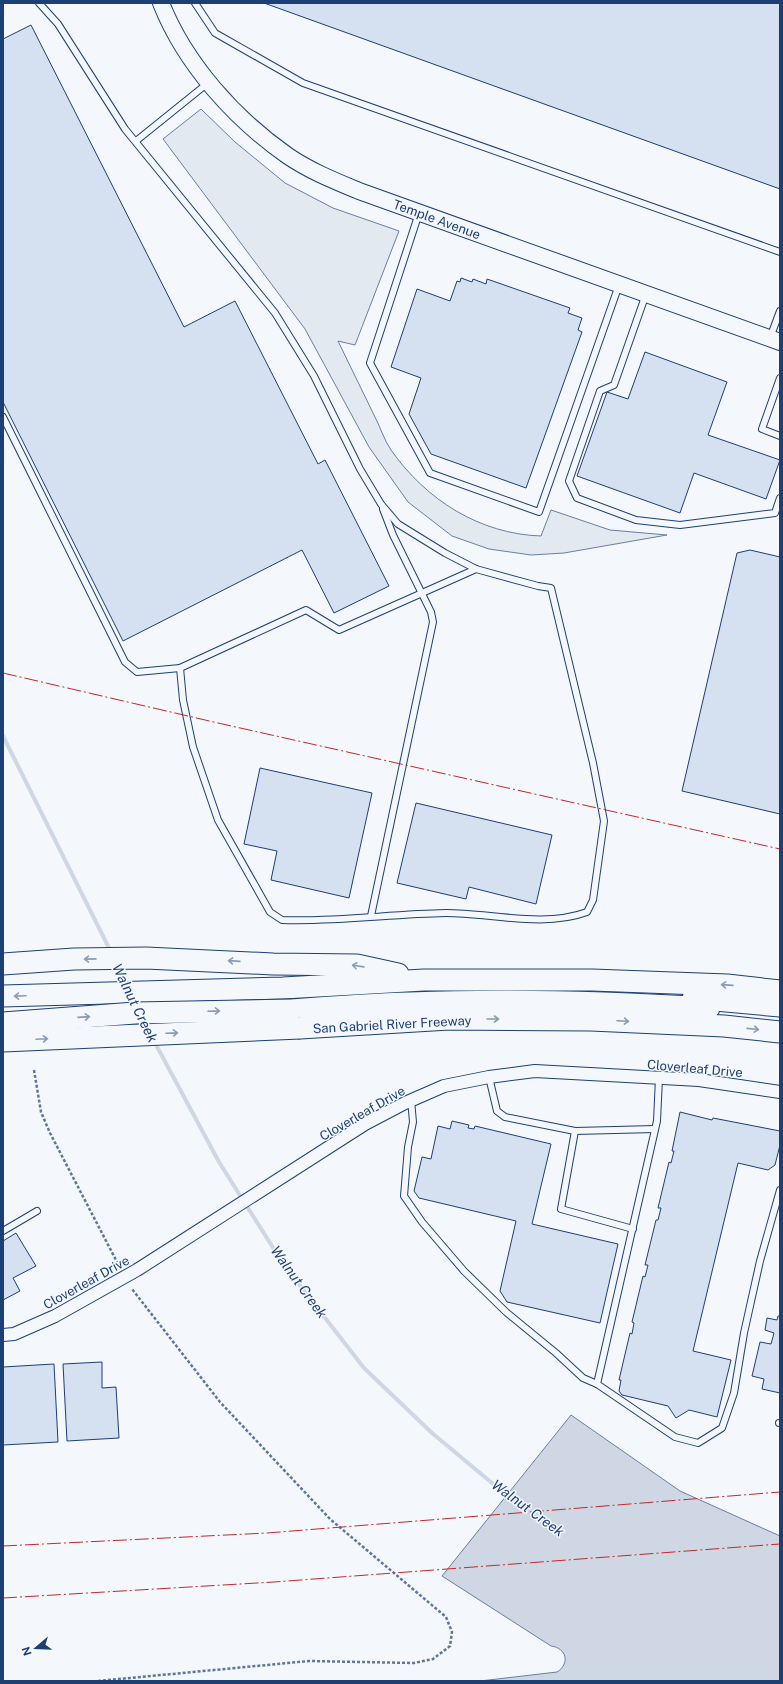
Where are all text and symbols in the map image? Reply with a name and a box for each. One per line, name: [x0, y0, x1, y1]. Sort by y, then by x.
street label: Temple Avenue: [391, 197, 483, 242]
one-way arrow: [84, 955, 97, 963]
one-way arrow: [228, 958, 241, 965]
water label: Walnut Creek: [109, 961, 161, 1045]
one-way arrow: [352, 962, 365, 970]
one-way arrow: [721, 982, 734, 989]
one-way arrow: [14, 992, 27, 999]
one-way arrow: [207, 1007, 220, 1015]
one-way arrow: [77, 1013, 90, 1020]
street label: San Gabriel River Freeway: [312, 1013, 472, 1036]
one-way arrow: [486, 1015, 499, 1023]
one-way arrow: [616, 1018, 629, 1025]
one-way arrow: [746, 1025, 759, 1033]
one-way arrow: [165, 1029, 178, 1036]
one-way arrow: [35, 1035, 48, 1043]
street label: Cloverleaf Drive: [647, 1057, 743, 1080]
street label: Cloverleaf Drive: [317, 1083, 408, 1144]
water label: Walnut Creek: [267, 1243, 331, 1322]
street label: Cloverleaf Drive: [41, 1253, 132, 1312]
water label: Walnut Creek: [489, 1476, 568, 1540]
north arrow: [16, 1628, 56, 1668]
text: N: [19, 1645, 34, 1657]

